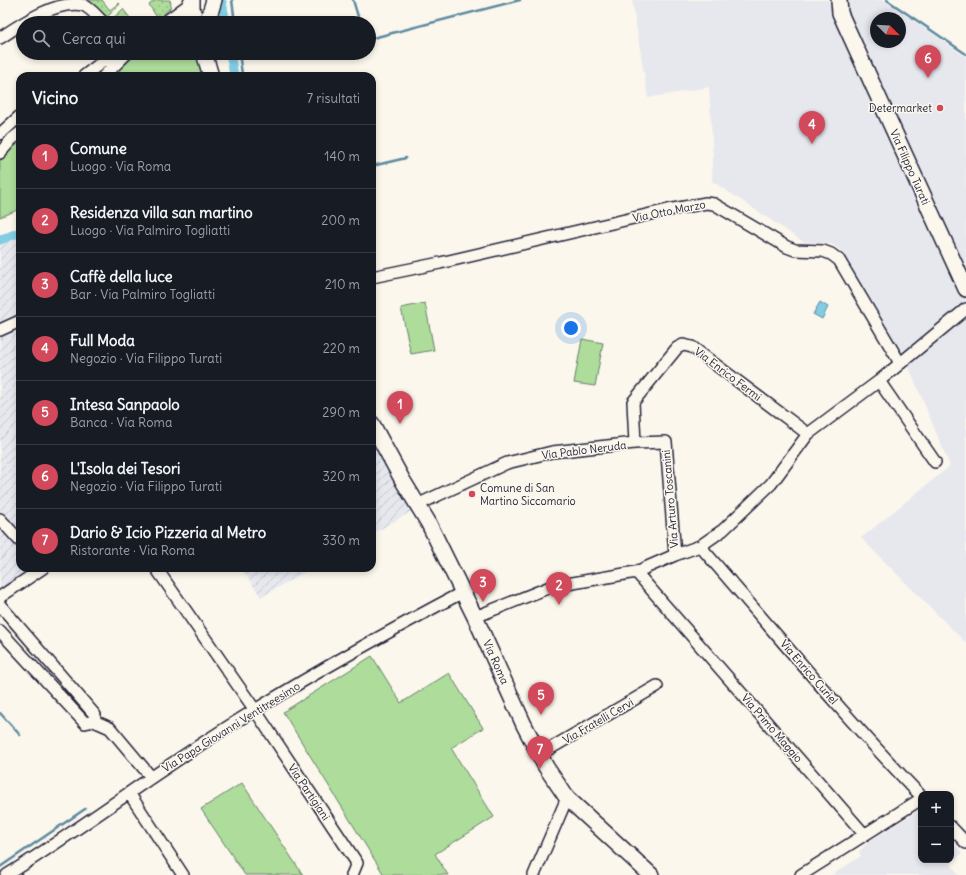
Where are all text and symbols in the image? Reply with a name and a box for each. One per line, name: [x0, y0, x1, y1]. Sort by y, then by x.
north arrow: [870, 12, 906, 48]
search box: [16, 16, 376, 60]
icon: search: [30, 27, 52, 49]
text: Cerca qui: [62, 29, 126, 48]
pin: 6: [915, 45, 941, 78]
text: Vicino: [32, 87, 78, 109]
text: 7 risultati: [307, 90, 360, 107]
place label: Determarket: [869, 101, 932, 115]
marker: Determarket: [935, 103, 945, 113]
pin: 4: [799, 111, 825, 144]
street label: Via Filippo Turati: [887, 127, 933, 207]
text: Comune: [70, 139, 127, 158]
text: 1: [42, 148, 48, 165]
text: 140 m: [324, 148, 360, 165]
text: Luogo · Via Roma: [70, 158, 171, 175]
street label: Via Otto Marzo: [631, 197, 707, 225]
text: Residenza villa san martino: [70, 203, 253, 222]
text: 2: [41, 212, 49, 229]
text: 200 m: [321, 212, 360, 229]
text: Luogo · Via Palmiro Togliatti: [70, 222, 230, 239]
text: Caffè della luce: [70, 267, 173, 286]
text: 3: [41, 276, 49, 293]
text: 210 m: [325, 276, 360, 293]
text: Bar · Via Palmiro Togliatti: [70, 286, 215, 303]
your location: [561, 318, 581, 338]
text: Full Moda: [70, 331, 135, 350]
text: 4: [41, 340, 49, 357]
text: 220 m: [323, 340, 360, 357]
street label: Via Enrico Fermi: [692, 344, 764, 404]
text: Negozio · Via Filippo Turati: [70, 350, 222, 367]
pin: 1: [387, 391, 413, 424]
text: Intesa Sanpaolo: [70, 395, 180, 414]
text: 5: [41, 404, 49, 421]
text: 290 m: [322, 404, 360, 421]
text: Banca · Via Roma: [70, 414, 172, 431]
street label: Via Pablo Neruda: [541, 438, 627, 462]
street label: Via Arturo Toscanini: [659, 449, 681, 549]
text: L'Isola dei Tesori: [70, 459, 180, 478]
text: 6: [41, 468, 49, 485]
text: 320 m: [322, 468, 360, 485]
text: Negozio · Via Filippo Turati: [70, 478, 222, 495]
place label: Comune di San Martino Siccomario: [480, 481, 576, 508]
marker: Comune di San Martino Siccomario: [467, 489, 477, 499]
text: Dario & Icio Pizzeria al Metro: [70, 523, 266, 542]
text: 7: [42, 532, 48, 549]
text: 330 m: [322, 532, 360, 549]
text: Ristorante · Via Roma: [70, 542, 195, 559]
pin: 3: [470, 569, 496, 602]
pin: 2: [546, 572, 572, 605]
street label: Via Enrico Curiel: [777, 637, 841, 707]
street label: Via Roma: [480, 638, 512, 686]
street label: Via Papa Giovanni Ventitreesimo: [160, 679, 302, 775]
pin: 5: [528, 682, 554, 715]
street label: Via Primo Maggio: [738, 691, 806, 765]
street label: Via Fratelli Cervi: [560, 695, 636, 747]
pin: 7: [527, 736, 553, 769]
street label: Via Partigiani: [285, 761, 333, 823]
map controls: [918, 791, 954, 863]
button: +: [918, 791, 954, 827]
button: −: [918, 827, 954, 863]

